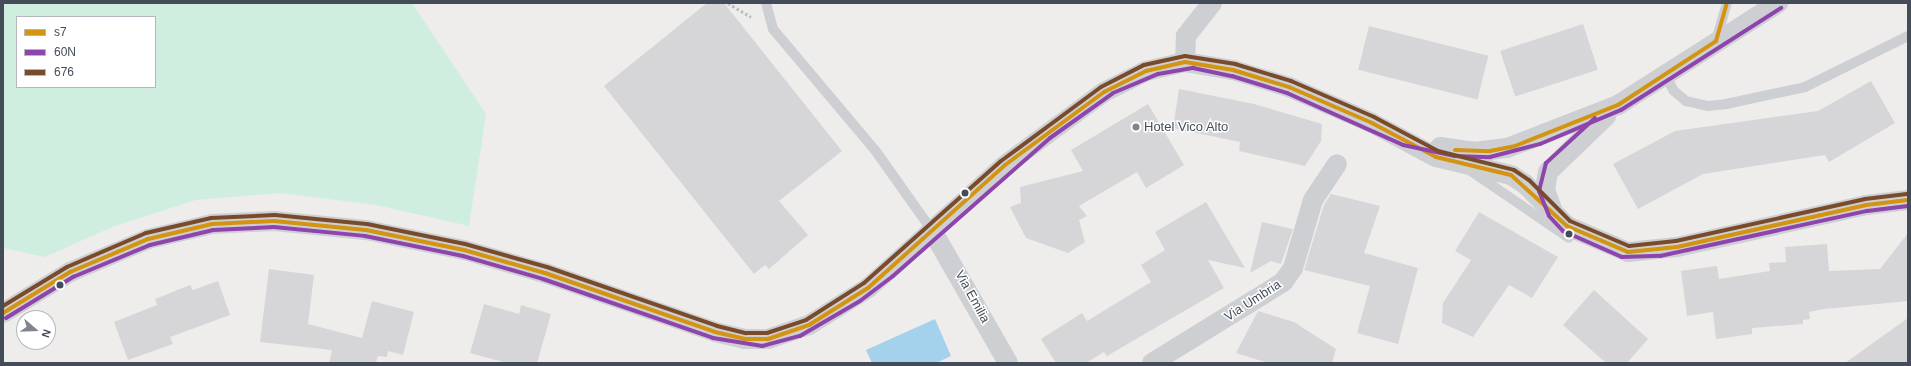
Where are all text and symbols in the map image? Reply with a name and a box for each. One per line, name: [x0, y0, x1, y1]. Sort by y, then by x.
legend: [16, 16, 156, 88]
text: s7: [54, 25, 67, 39]
text: 60N: [54, 45, 76, 59]
text: 676: [54, 65, 74, 79]
place label: Hotel Vico Alto: [1144, 119, 1229, 135]
marker: Hotel Vico Alto: [1131, 122, 1141, 132]
unlabelled marker: [960, 188, 970, 198]
unlabelled marker: [1564, 229, 1574, 239]
street label: Via Emilia: [951, 268, 993, 326]
street label: Via Umbria: [1222, 277, 1284, 325]
unlabelled marker: [55, 280, 65, 290]
north arrow: [16, 310, 56, 350]
text: N: [39, 328, 53, 339]

